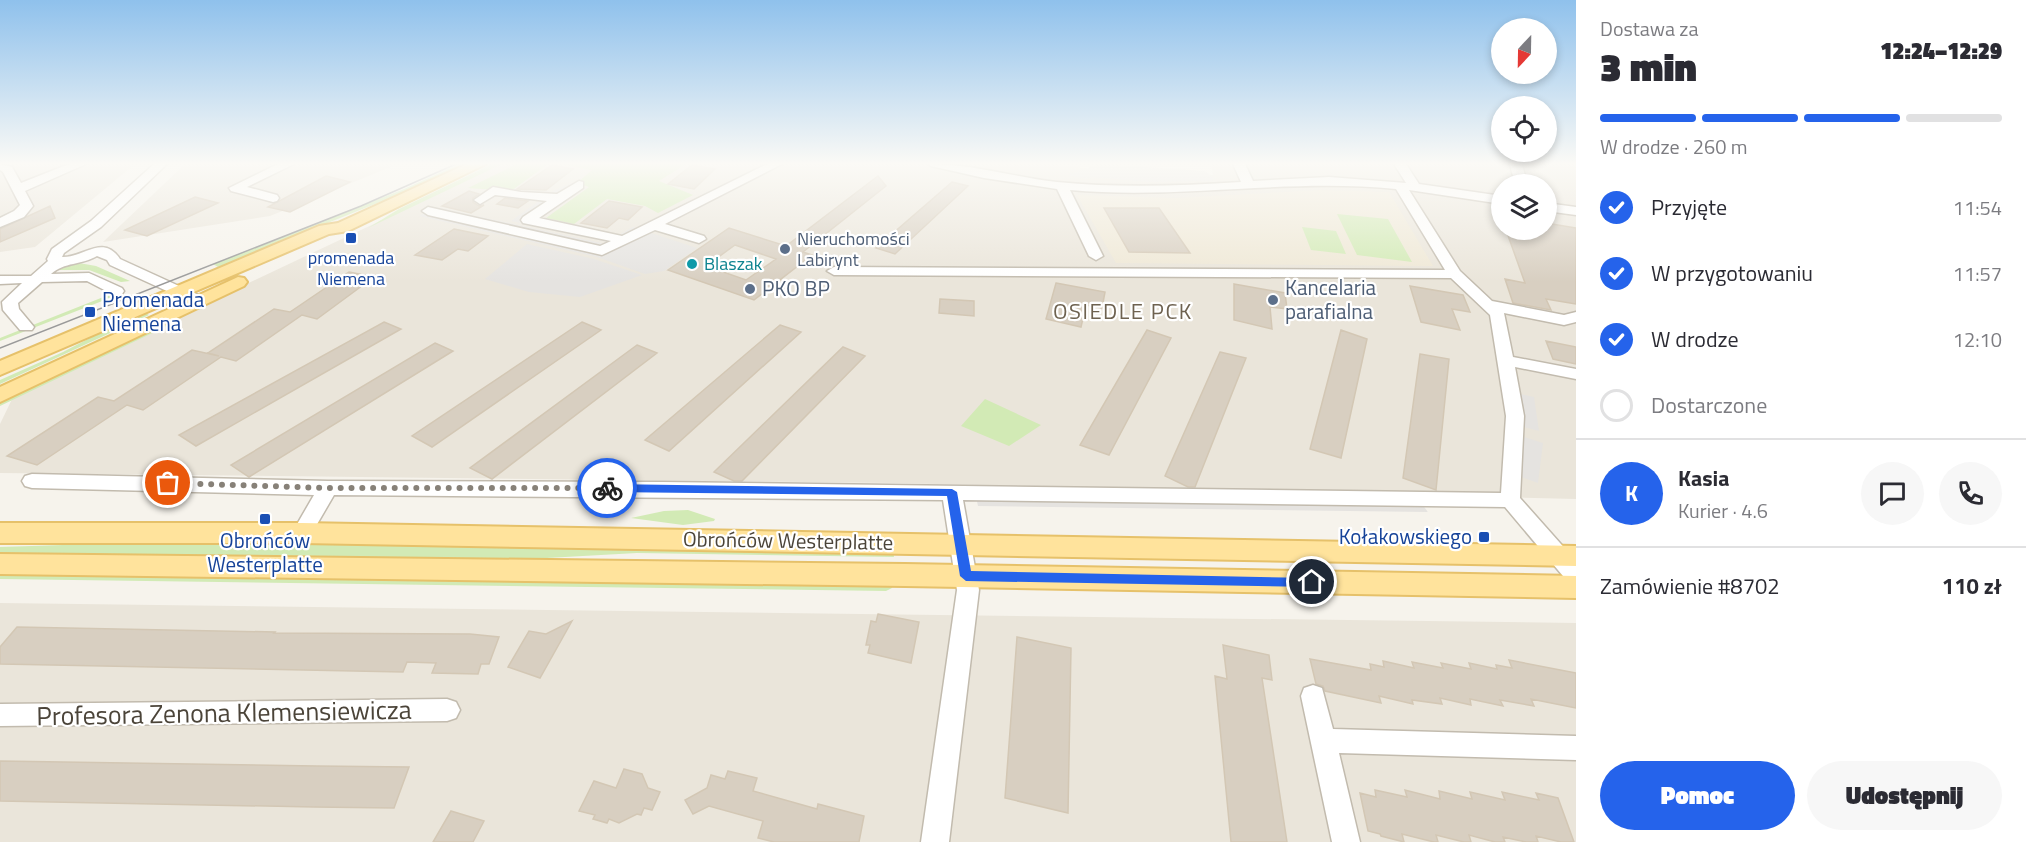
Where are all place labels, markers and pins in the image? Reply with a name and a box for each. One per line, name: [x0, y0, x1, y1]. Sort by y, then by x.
place label: Nieruchomości Labirynt: [797, 225, 910, 273]
marker: promenada Niemena: [344, 231, 358, 245]
marker: Nieruchomości Labirynt: [778, 242, 792, 256]
place label: promenada Niemena: [308, 244, 394, 292]
place label: Blaszak: [704, 250, 763, 277]
marker: Blaszak: [685, 257, 699, 271]
place label: Kancelaria parafialna: [1285, 271, 1377, 327]
place label: PKO BP: [762, 272, 830, 304]
marker: PKO BP: [743, 282, 757, 296]
place label: Promenada Niemena: [102, 283, 205, 339]
marker: Kancelaria parafialna: [1266, 293, 1280, 307]
marker: Promenada Niemena: [83, 305, 97, 319]
pin: [142, 457, 193, 508]
marker: Obrońców Westerplatte: [258, 512, 272, 526]
place label: Kołakowskiego: [1339, 520, 1472, 552]
place label: Obrońców Westerplatte: [207, 524, 323, 580]
marker: Kołakowskiego: [1477, 530, 1491, 544]
pin: [1286, 556, 1337, 607]

